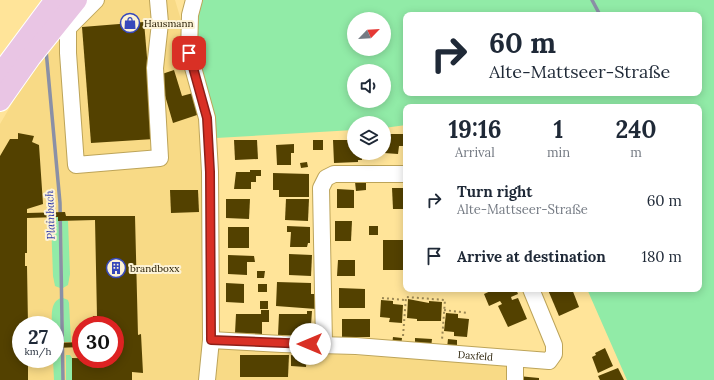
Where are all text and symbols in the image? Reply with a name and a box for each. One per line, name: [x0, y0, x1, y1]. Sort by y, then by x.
shop icon: Hausmann: [119, 12, 141, 34]
north arrow: [347, 12, 391, 56]
map controls: [347, 12, 391, 160]
place label: Hausmann: [144, 17, 194, 30]
text: 60 m: [489, 25, 556, 61]
icon: right: [423, 28, 475, 80]
pin: [172, 36, 206, 70]
icon: arrive: [178, 42, 200, 64]
text: Alte-Mattseer-Straße: [489, 60, 670, 83]
button: sound: [347, 64, 391, 108]
text: 19:16: [448, 114, 502, 145]
text: 1: [554, 114, 563, 145]
text: 240: [615, 114, 657, 145]
button: layers: [347, 116, 391, 160]
text: Arrival: [455, 144, 495, 161]
text: min: [547, 144, 570, 161]
text: m: [630, 144, 642, 161]
text: Turn right: [457, 182, 533, 201]
water label: Plainbach: [42, 189, 58, 240]
icon: right: [423, 189, 445, 211]
text: 60 m: [647, 191, 682, 210]
text: Alte-Mattseer-Straße: [457, 201, 588, 218]
icon: arrive: [423, 245, 445, 267]
text: Arrive at destination: [457, 247, 606, 266]
text: 180 m: [641, 247, 682, 266]
building icon: brandboxx: [105, 257, 127, 279]
place label: brandboxx: [130, 262, 180, 275]
speed limit sign: 30: [72, 316, 124, 368]
position arrow: [289, 323, 331, 365]
text: 27: [28, 324, 48, 349]
text: km/h: [24, 345, 52, 358]
street label: Daxfeld: [457, 347, 494, 363]

